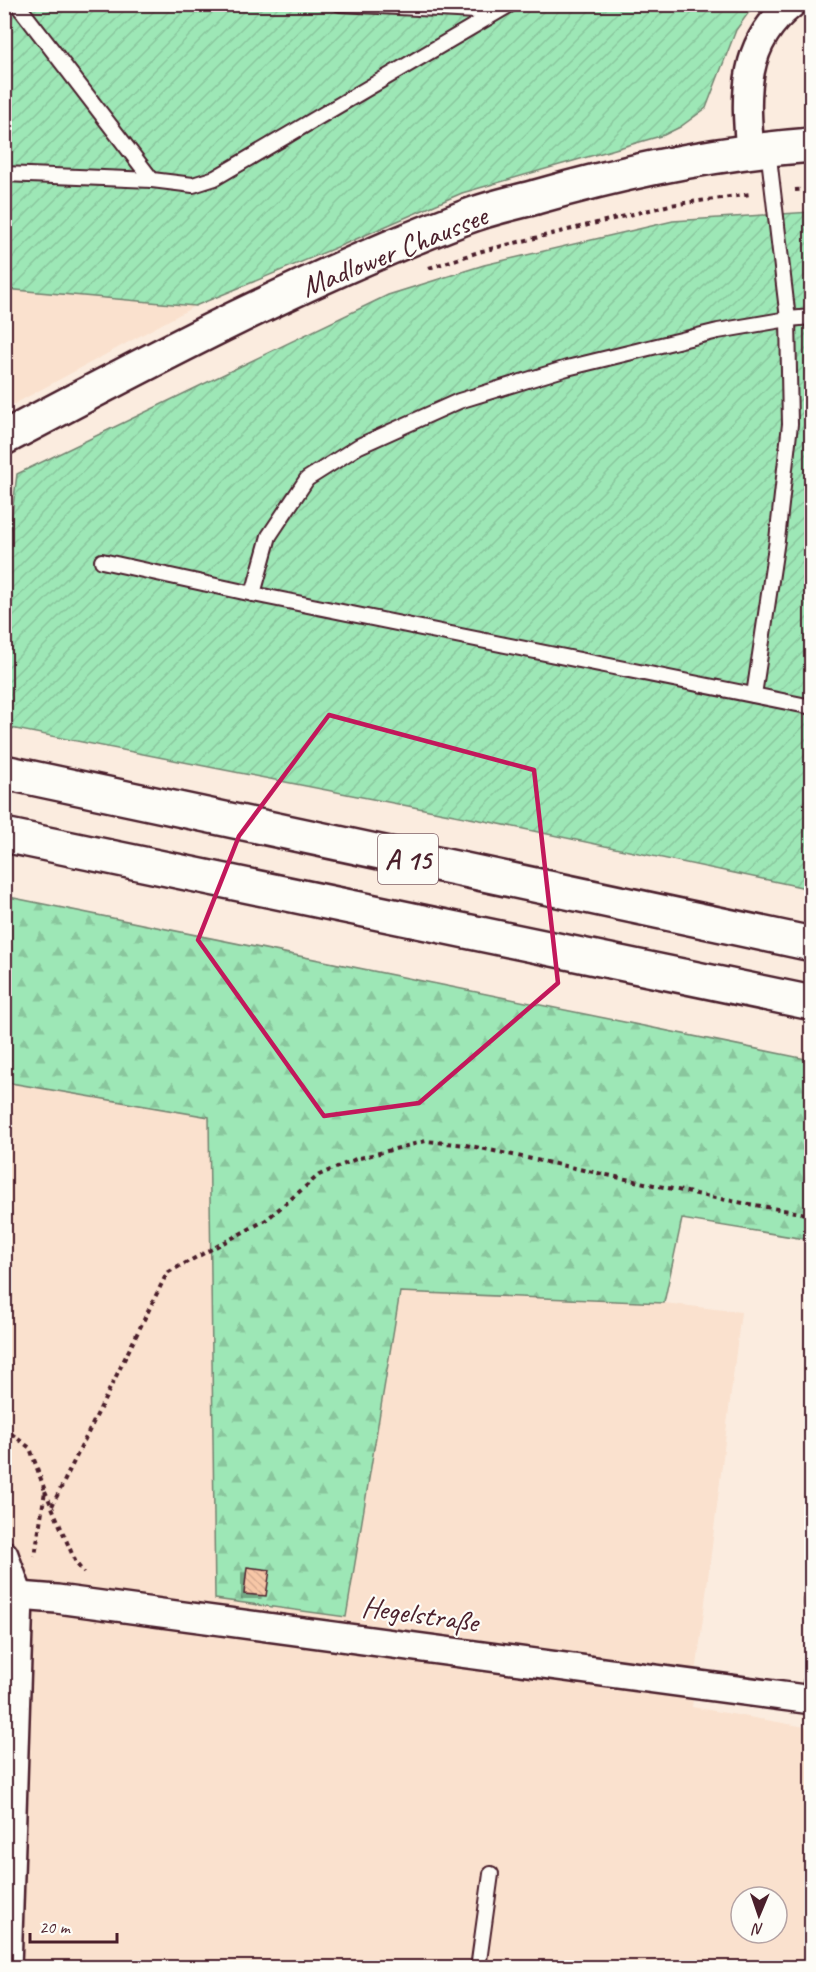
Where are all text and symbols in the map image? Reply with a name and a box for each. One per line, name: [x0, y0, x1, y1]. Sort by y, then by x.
street label: Madlower Chaussee: [295, 196, 495, 306]
road number: A 15: [378, 834, 438, 884]
street label: Hegelstraße: [359, 1587, 483, 1641]
north arrow: [729, 1885, 789, 1945]
scale bar: [30, 1906, 117, 1944]
text: 20 m: [39, 1916, 72, 1938]
text: N: [750, 1919, 764, 1939]

